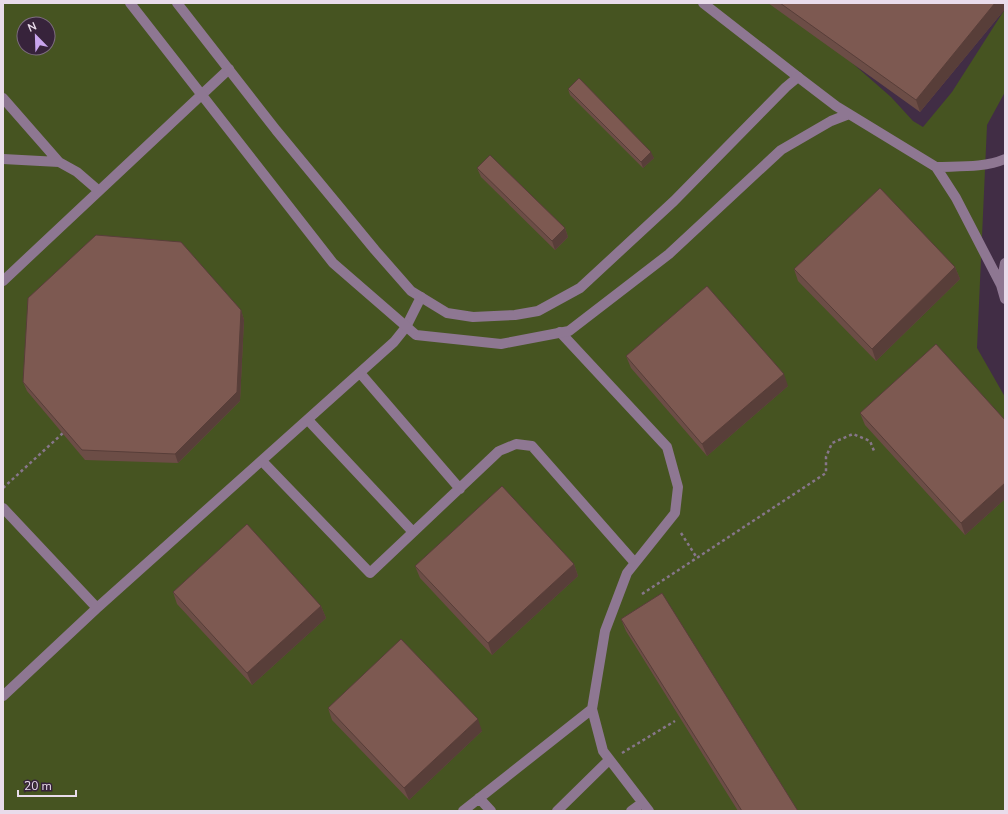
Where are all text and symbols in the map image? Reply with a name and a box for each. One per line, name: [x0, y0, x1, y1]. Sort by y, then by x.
north arrow: [16, 16, 56, 56]
text: N: [26, 19, 39, 36]
scale bar: [18, 772, 76, 798]
text: 20 m: [24, 778, 52, 794]

